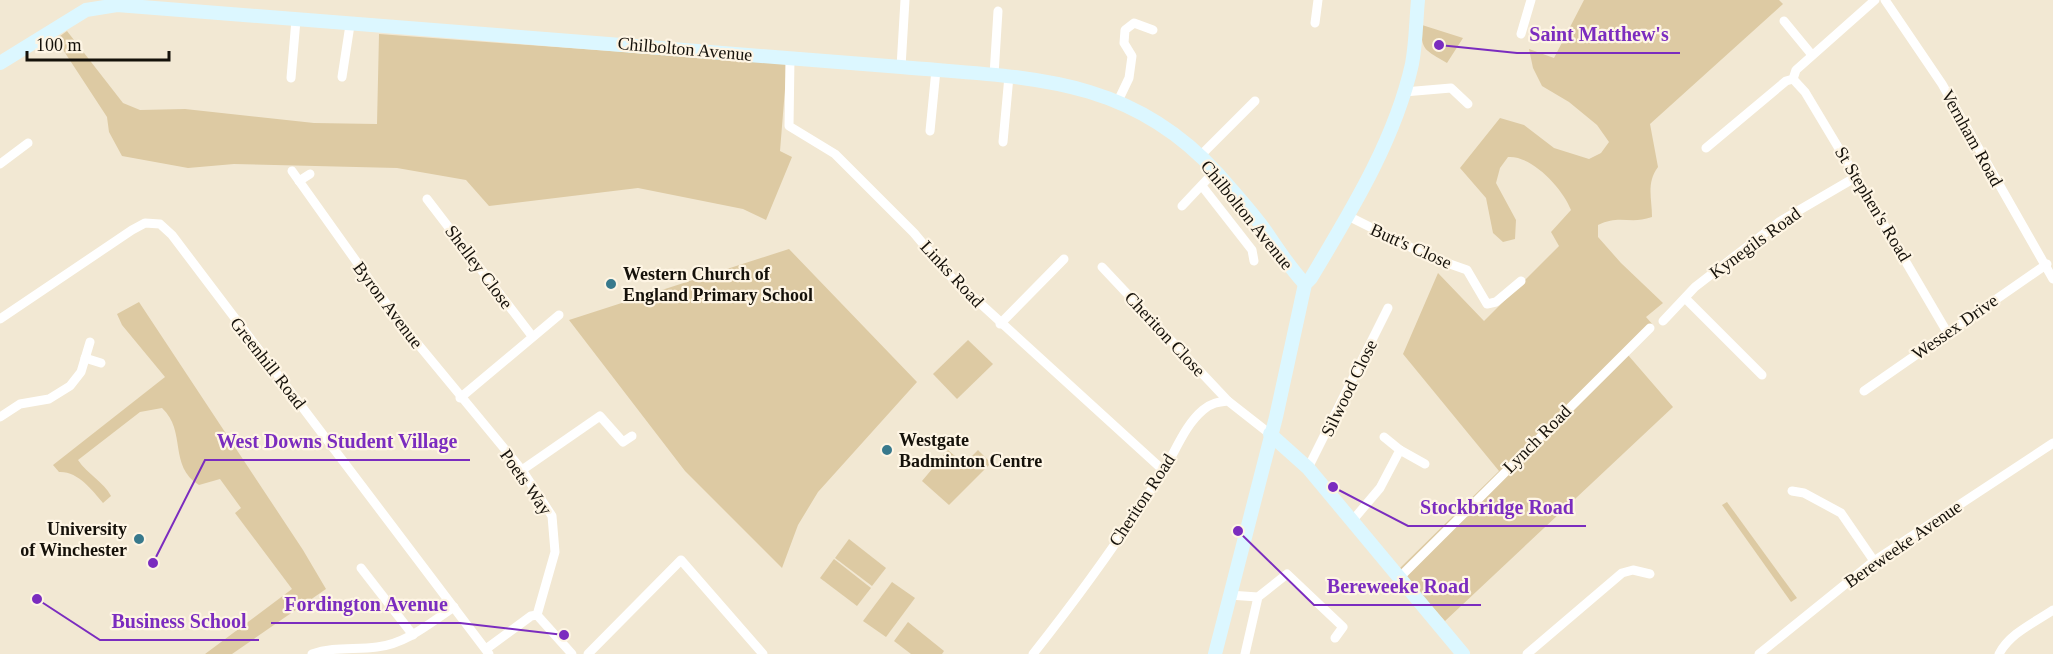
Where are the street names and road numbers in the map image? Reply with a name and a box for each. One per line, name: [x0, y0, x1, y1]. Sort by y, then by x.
street label: Chilbolton Avenue: [617, 33, 753, 65]
street label: Vernham Road: [1937, 86, 2007, 190]
street label: St Stephen's Road: [1831, 143, 1915, 265]
street label: Chilbolton Avenue: [1197, 156, 1297, 274]
street label: Kynegils Road: [1706, 203, 1804, 283]
street label: Butt's Close: [1367, 219, 1455, 273]
street label: Shelley Close: [441, 221, 517, 313]
street label: Links Road: [916, 237, 988, 311]
street label: Byron Avenue: [349, 258, 427, 352]
street label: Cheriton Close: [1121, 288, 1209, 380]
street label: Wessex Drive: [1908, 290, 2002, 364]
street label: Greenhill Road: [226, 313, 310, 413]
street label: Silwood Close: [1317, 336, 1381, 440]
street label: Lynch Road: [1499, 401, 1575, 477]
street label: Poets Way: [496, 445, 556, 519]
street label: Cheriton Road: [1105, 450, 1179, 550]
street label: Bereweeke Avenue: [1841, 496, 1965, 592]

